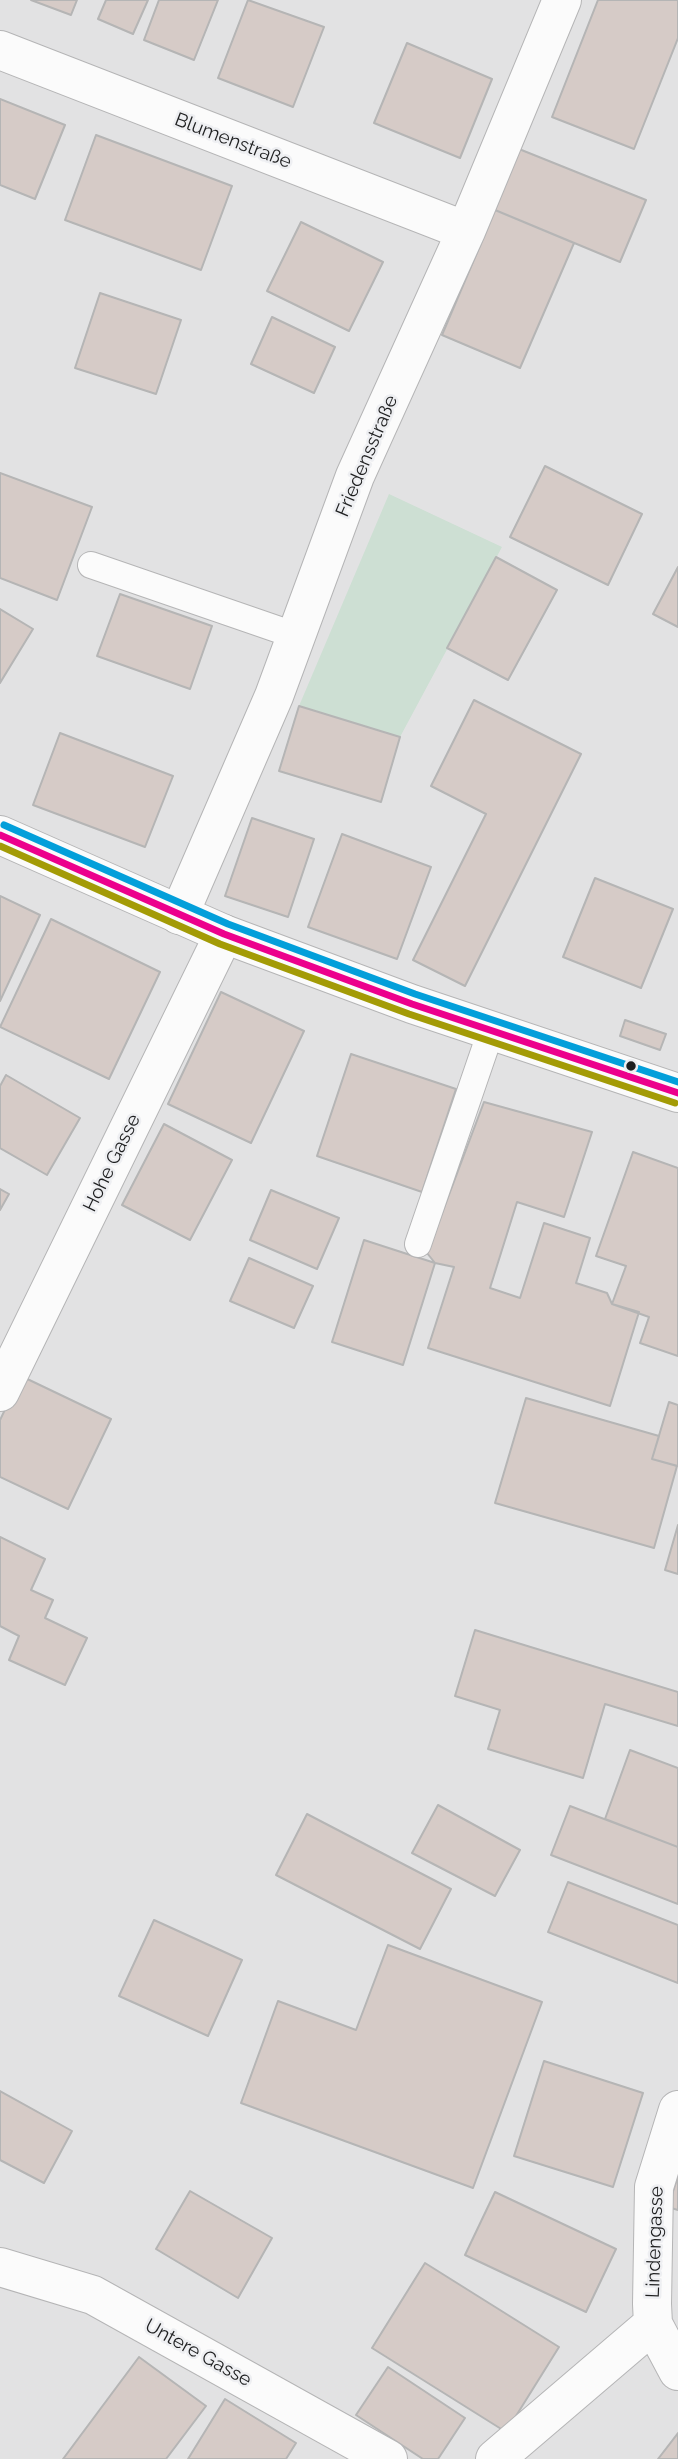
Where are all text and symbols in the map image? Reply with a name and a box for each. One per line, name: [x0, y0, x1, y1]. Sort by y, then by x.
street label: Blumenstraße: [172, 108, 294, 174]
street label: Friedensstraße: [331, 392, 403, 520]
unlabelled marker: [624, 1059, 638, 1073]
street label: Hohe Gasse: [79, 1110, 145, 1216]
street label: Lindengasse: [642, 2186, 668, 2298]
street label: Untere Gasse: [141, 2314, 255, 2392]

